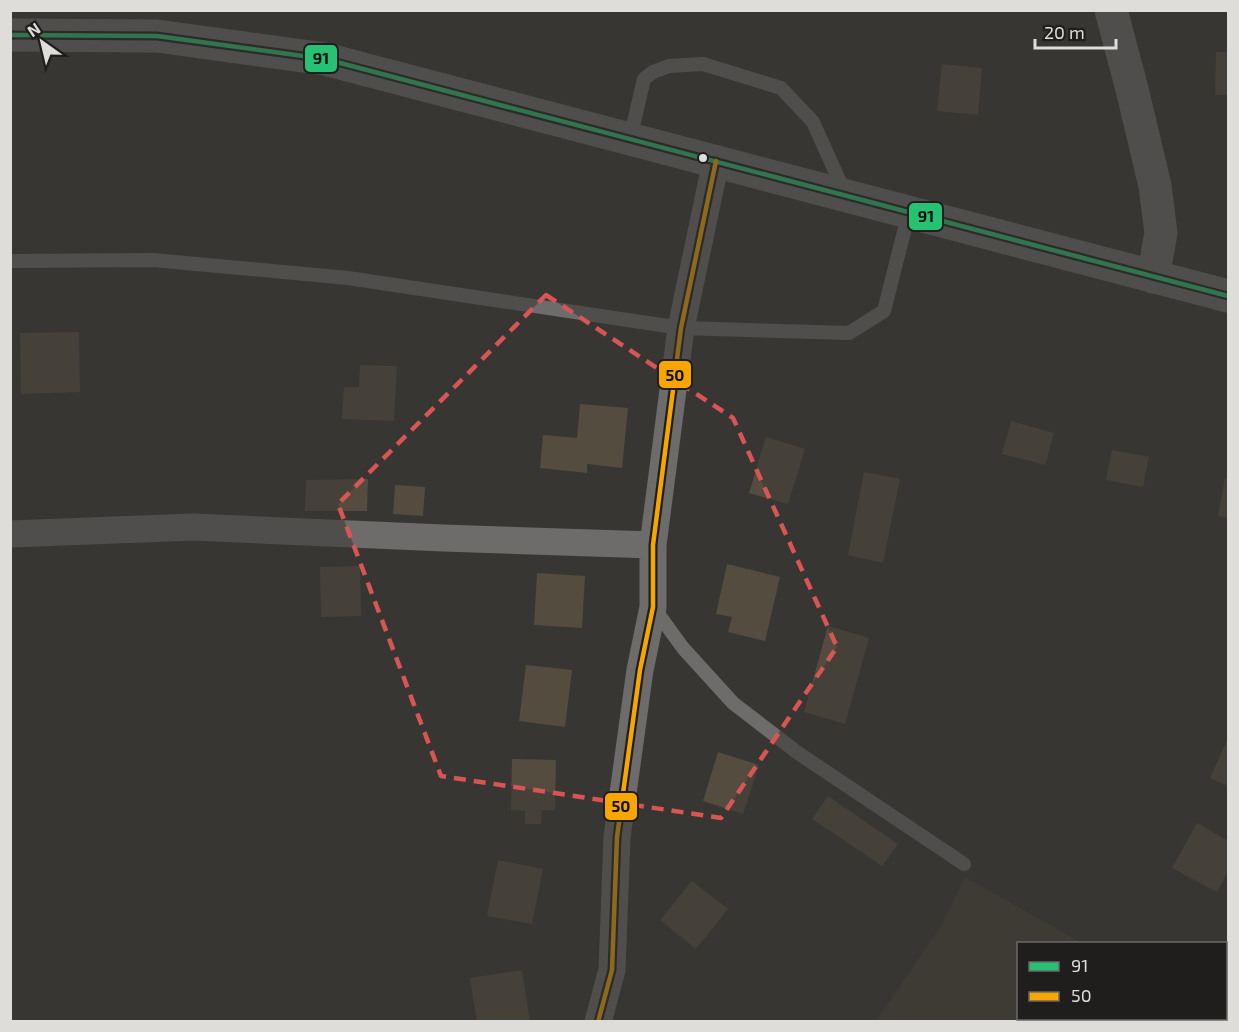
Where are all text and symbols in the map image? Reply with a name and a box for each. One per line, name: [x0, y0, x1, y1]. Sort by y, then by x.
north arrow: [12, 12, 72, 72]
scale bar: [1035, 12, 1116, 50]
text: N: [23, 18, 43, 40]
text: 20 m: [1044, 21, 1085, 43]
line badge: 91: [304, 44, 338, 73]
text: 91: [313, 48, 329, 67]
unlabelled marker: [697, 152, 709, 164]
line badge: 91: [908, 202, 943, 231]
text: 91: [918, 206, 934, 225]
line badge: 50: [658, 360, 692, 389]
text: 50: [666, 365, 684, 384]
line badge: 50: [604, 792, 638, 821]
text: 50: [612, 796, 630, 815]
legend: [1017, 942, 1227, 1020]
text: 91: [1071, 954, 1088, 976]
text: 50: [1071, 984, 1092, 1006]

